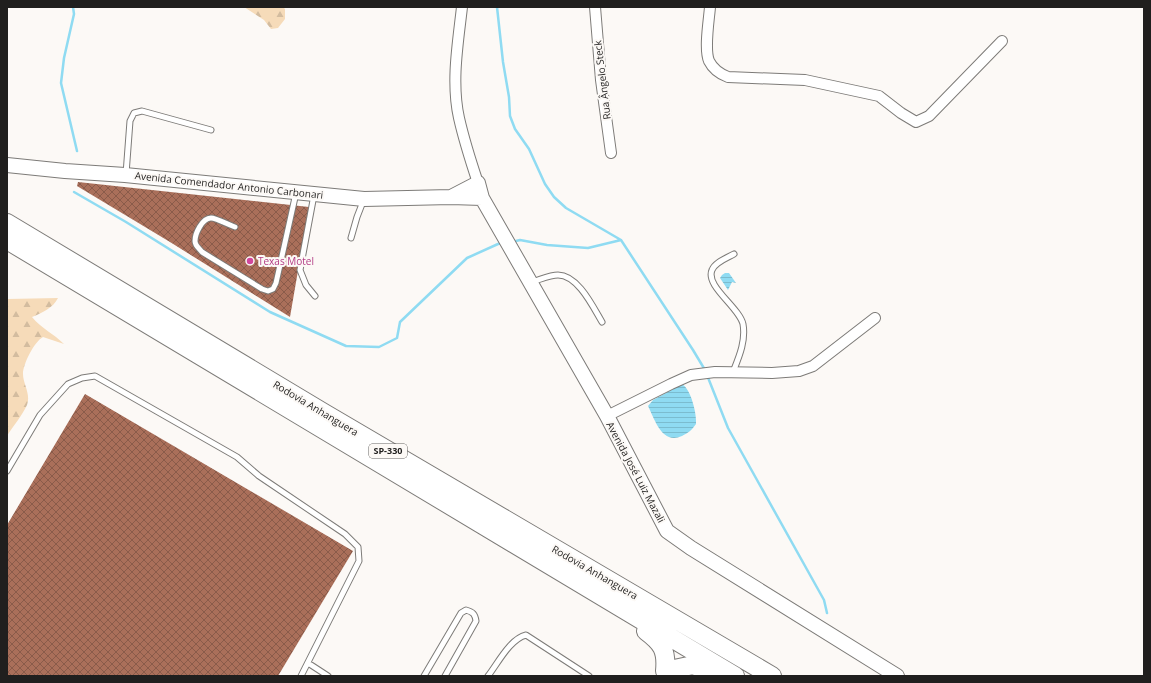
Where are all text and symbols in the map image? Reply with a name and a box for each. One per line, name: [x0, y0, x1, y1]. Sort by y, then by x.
street label: Rua Ângelo Steck: [590, 39, 614, 120]
street label: Avenida Comendador Antonio Carbonari: [134, 168, 324, 202]
place label: Texas Motel: [258, 254, 314, 268]
marker: Texas Motel: [245, 256, 255, 266]
street label: Rodovia Anhanguera: [271, 377, 361, 439]
street label: Avenida José Luiz Mazali: [603, 419, 669, 525]
road number: SP-330: [369, 444, 407, 458]
street label: Rodovia Anhanguera: [549, 542, 641, 602]

